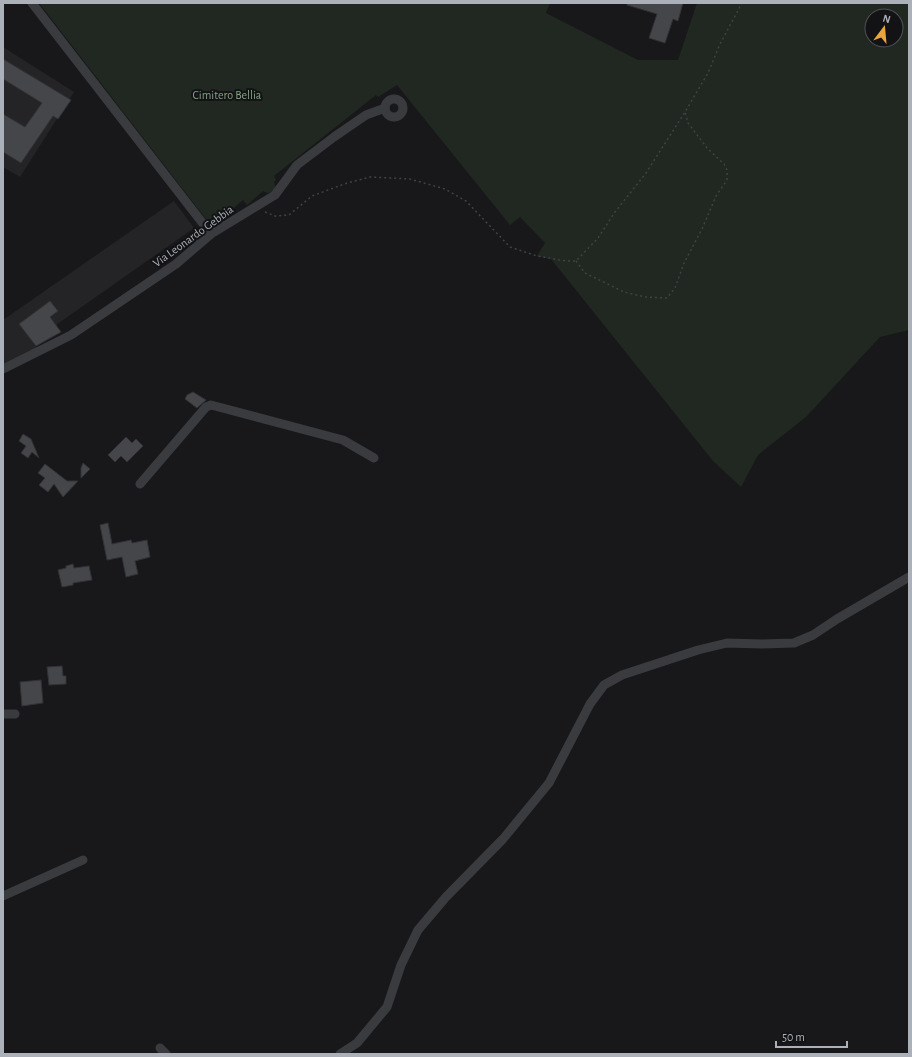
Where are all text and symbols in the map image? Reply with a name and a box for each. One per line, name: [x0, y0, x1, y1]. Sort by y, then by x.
north arrow: [864, 8, 904, 48]
text: N: [881, 13, 892, 25]
park label: Cimitero Bellia: [193, 89, 262, 101]
street label: Via Leonardo Gebbia: [151, 203, 236, 269]
scale bar: [776, 1023, 847, 1049]
text: 50 m: [782, 1031, 805, 1043]

